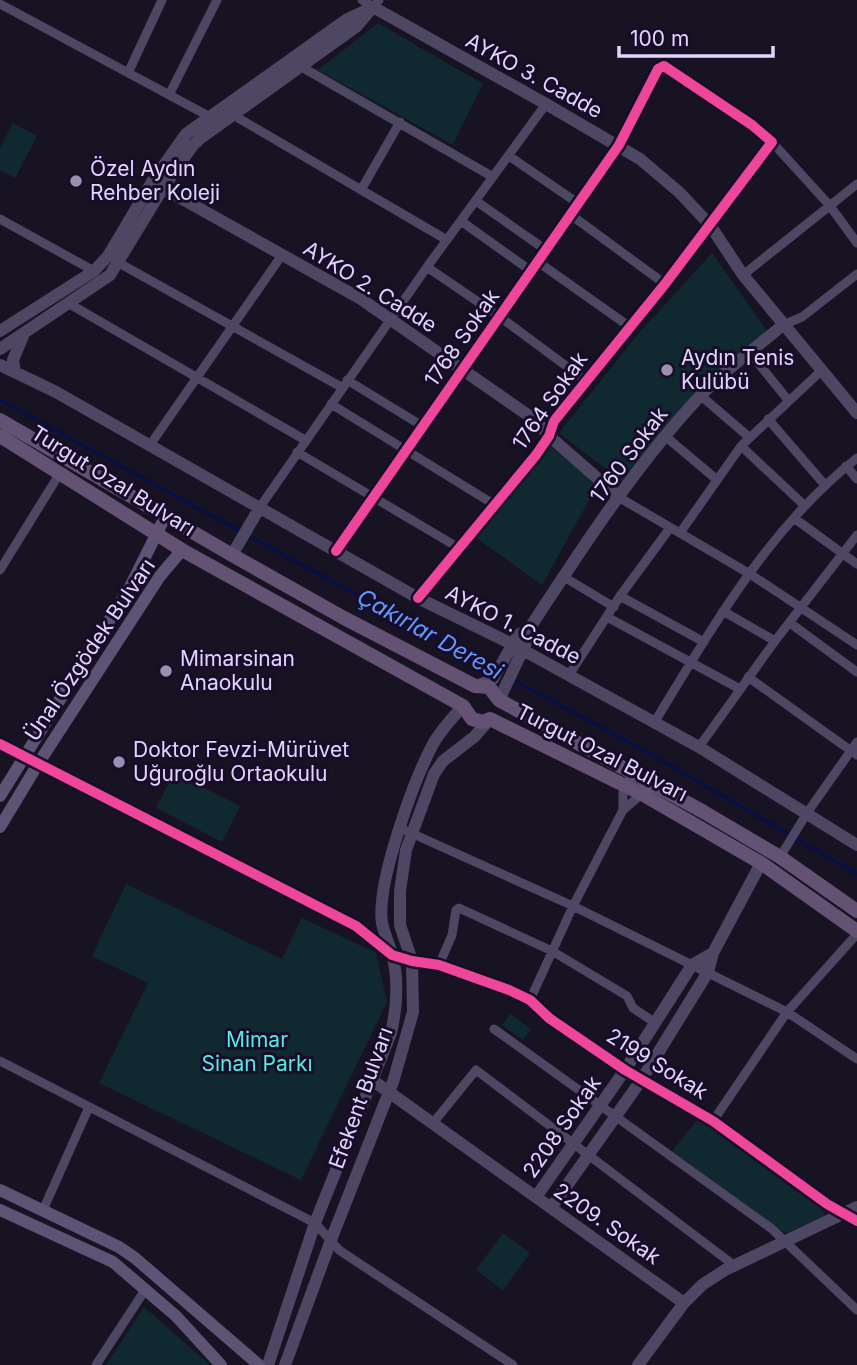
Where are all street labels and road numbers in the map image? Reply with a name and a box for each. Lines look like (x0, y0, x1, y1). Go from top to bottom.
street label: AYKO 3. Cadde (462, 28, 607, 123)
street label: AYKO 2. Cadde (299, 236, 442, 338)
street label: 1768 Sokak (419, 284, 504, 391)
street label: 1764 Sokak (507, 347, 593, 454)
street label: 1760 Sokak (585, 402, 673, 507)
street label: Turgut Ozal Bulvarı (27, 420, 200, 541)
street label: Ünal Özgödek Bulvarı (18, 553, 160, 746)
street label: AYKO 1. Cadde (442, 580, 585, 669)
street label: Turgut Ozal Bulvarı (513, 699, 692, 807)
street label: 2199 Sokak (602, 1023, 713, 1105)
street label: Efekent Bulvarı (323, 1024, 398, 1172)
street label: 2208 Sokak (517, 1071, 606, 1182)
street label: 2209. Sokak (549, 1178, 666, 1270)

